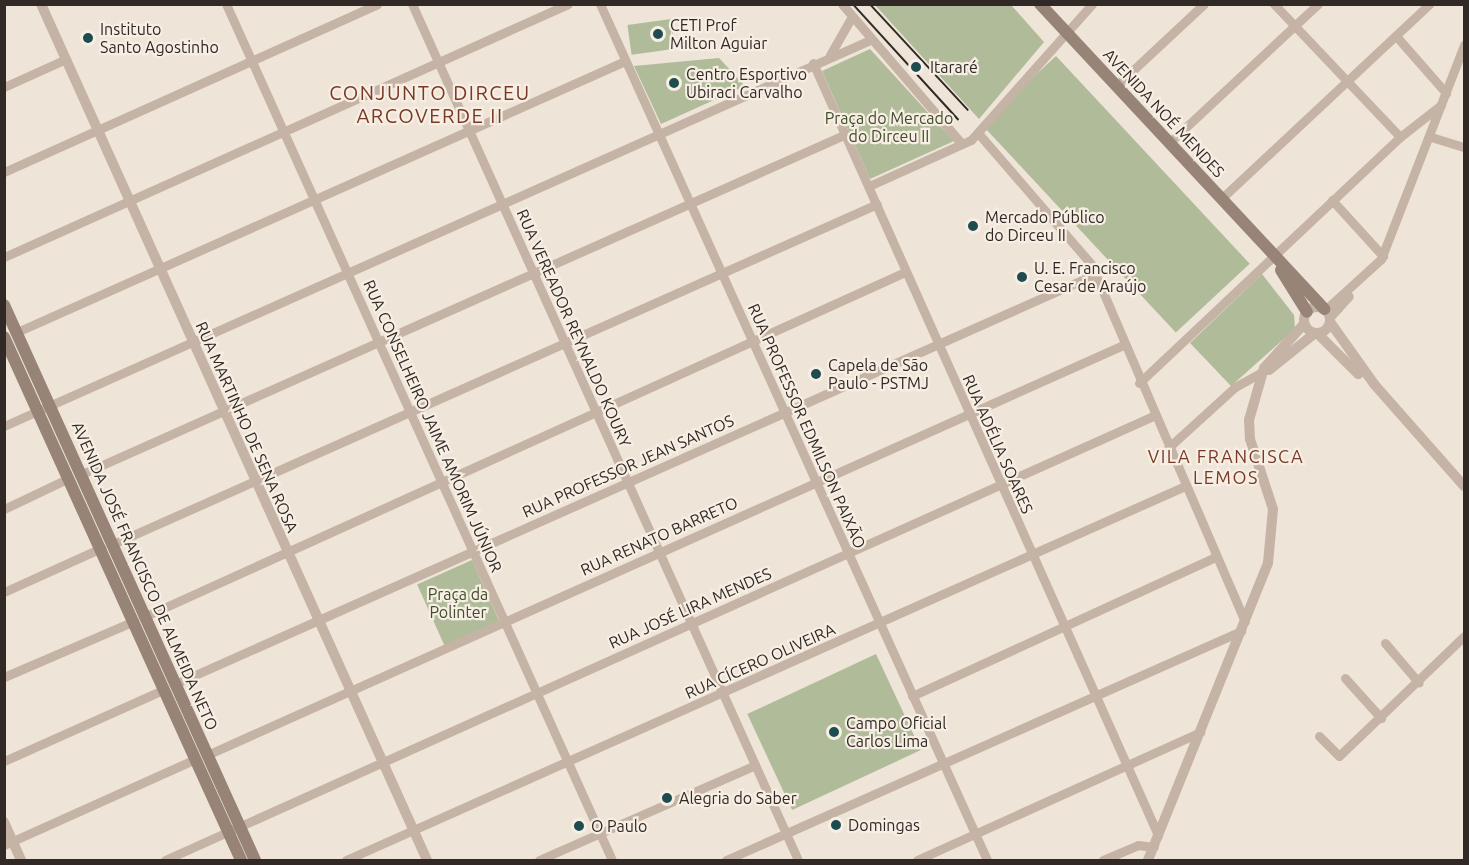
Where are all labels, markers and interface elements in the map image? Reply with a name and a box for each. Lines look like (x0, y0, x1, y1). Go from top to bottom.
place label: CETI Prof Milton Aguiar (670, 15, 767, 53)
place label: Instituto Santo Agostinho (100, 19, 219, 57)
marker: CETI Prof Milton Aguiar (651, 27, 665, 41)
marker: Instituto Santo Agostinho (81, 31, 95, 45)
street label: AVENIDA NOÉ MENDES (1099, 45, 1229, 181)
place label: Itararé (930, 57, 978, 77)
marker: Itararé (907, 58, 925, 76)
place label: Centro Esportivo Ubiraci Carvalho (686, 64, 807, 102)
marker: Centro Esportivo Ubiraci Carvalho (667, 76, 681, 90)
district label: CONJUNTO DIRCEU ARCOVERDE II (329, 80, 531, 127)
park label: Praça do Mercado do Dirceu II (825, 108, 953, 146)
street label: RUA VEREADOR REYNALDO KOURY (513, 206, 635, 450)
place label: Mercado Público do Dirceu II (985, 207, 1105, 245)
marker: Mercado Público do Dirceu II (966, 219, 980, 233)
place label: U. E. Francisco Cesar de Araújo (1034, 258, 1146, 296)
marker: U. E. Francisco Cesar de Araújo (1015, 270, 1029, 284)
street label: RUA CONSELHEIRO JAIME AMORIM JÚNIOR (360, 277, 506, 575)
street label: RUA PROFESSOR EDMILSON PAIXÃO (744, 301, 870, 551)
street label: RUA MARTINHO DE SENA ROSA (192, 319, 302, 535)
place label: Capela de São Paulo - PSTMJ (828, 355, 929, 393)
marker: Capela de São Paulo - PSTMJ (809, 367, 823, 381)
street label: RUA ADÉLIA SOARES (959, 371, 1037, 517)
street label: RUA PROFESSOR JEAN SANTOS (519, 411, 737, 521)
street label: AVENIDA JOSÉ FRANCISCO DE ALMEIDA NETO (68, 419, 222, 733)
district label: VILA FRANCISCA LEMOS (1148, 446, 1304, 488)
street label: RUA RENATO BARRETO (577, 493, 741, 579)
street label: RUA JOSÉ LIRA MENDES (606, 563, 774, 653)
park label: Praça da Polinter (428, 584, 488, 622)
street label: RUA CÍCERO OLIVEIRA (682, 619, 838, 703)
place label: Campo Oficial Carlos Lima (846, 713, 946, 751)
marker: Campo Oficial Carlos Lima (827, 725, 841, 739)
place label: Alegria do Saber (679, 788, 797, 808)
marker: Alegria do Saber (660, 791, 674, 805)
place label: Domingas (848, 815, 920, 835)
place label: O Paulo (591, 816, 647, 836)
marker: Domingas (829, 818, 843, 832)
marker: O Paulo (572, 819, 586, 833)

